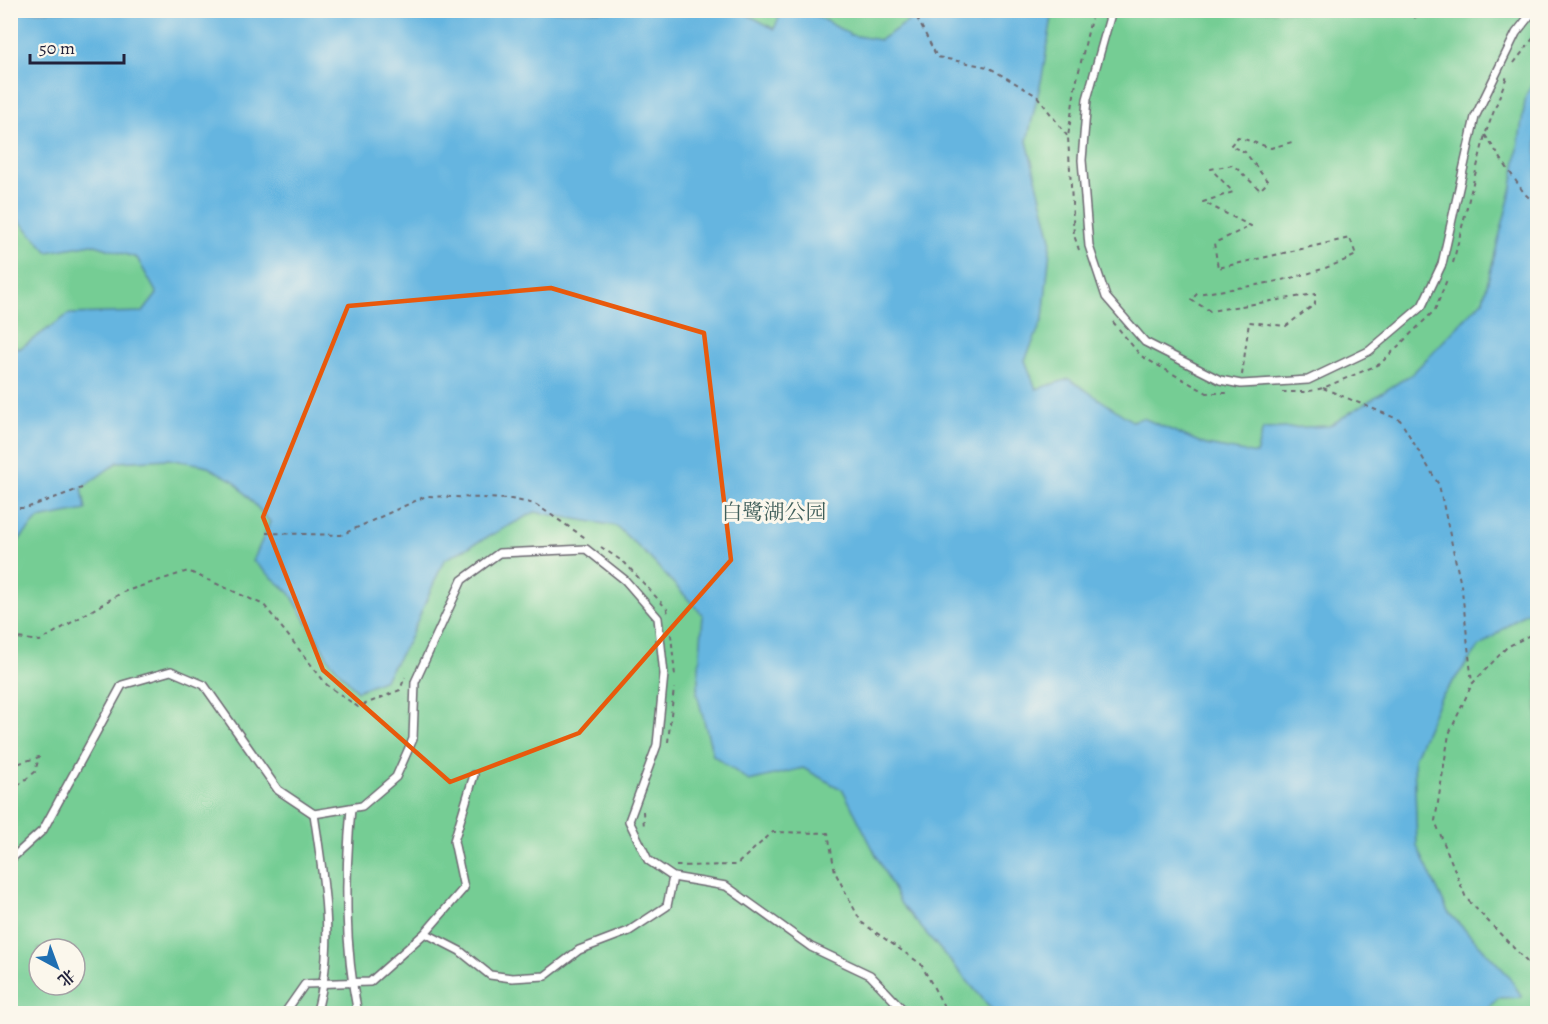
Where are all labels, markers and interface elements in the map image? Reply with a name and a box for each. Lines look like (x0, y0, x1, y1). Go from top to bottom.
scale bar (30, 27, 124, 65)
text: 50 m (39, 36, 75, 60)
park label: 白鹭湖公园 (722, 498, 827, 526)
north arrow (27, 937, 87, 997)
text: 北 (53, 964, 79, 991)

